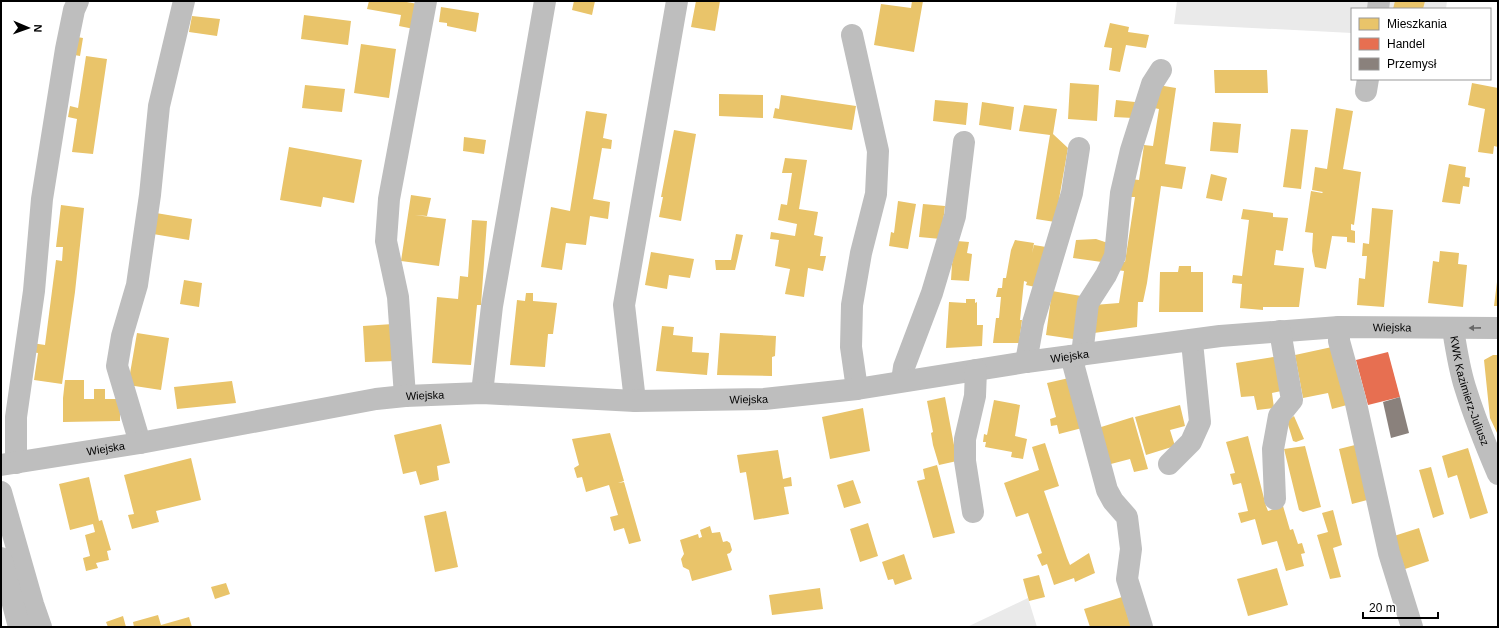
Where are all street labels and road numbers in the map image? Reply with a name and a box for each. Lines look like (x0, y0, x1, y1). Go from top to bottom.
street label: Wiejska (1373, 321, 1412, 333)
street label: KWK Kazimierz-Juliusz (1448, 335, 1492, 447)
street label: Wiejska (1050, 348, 1090, 365)
street label: Wiejska (406, 388, 445, 402)
street label: Wiejska (729, 393, 770, 406)
street label: Wiejska (86, 439, 127, 457)

